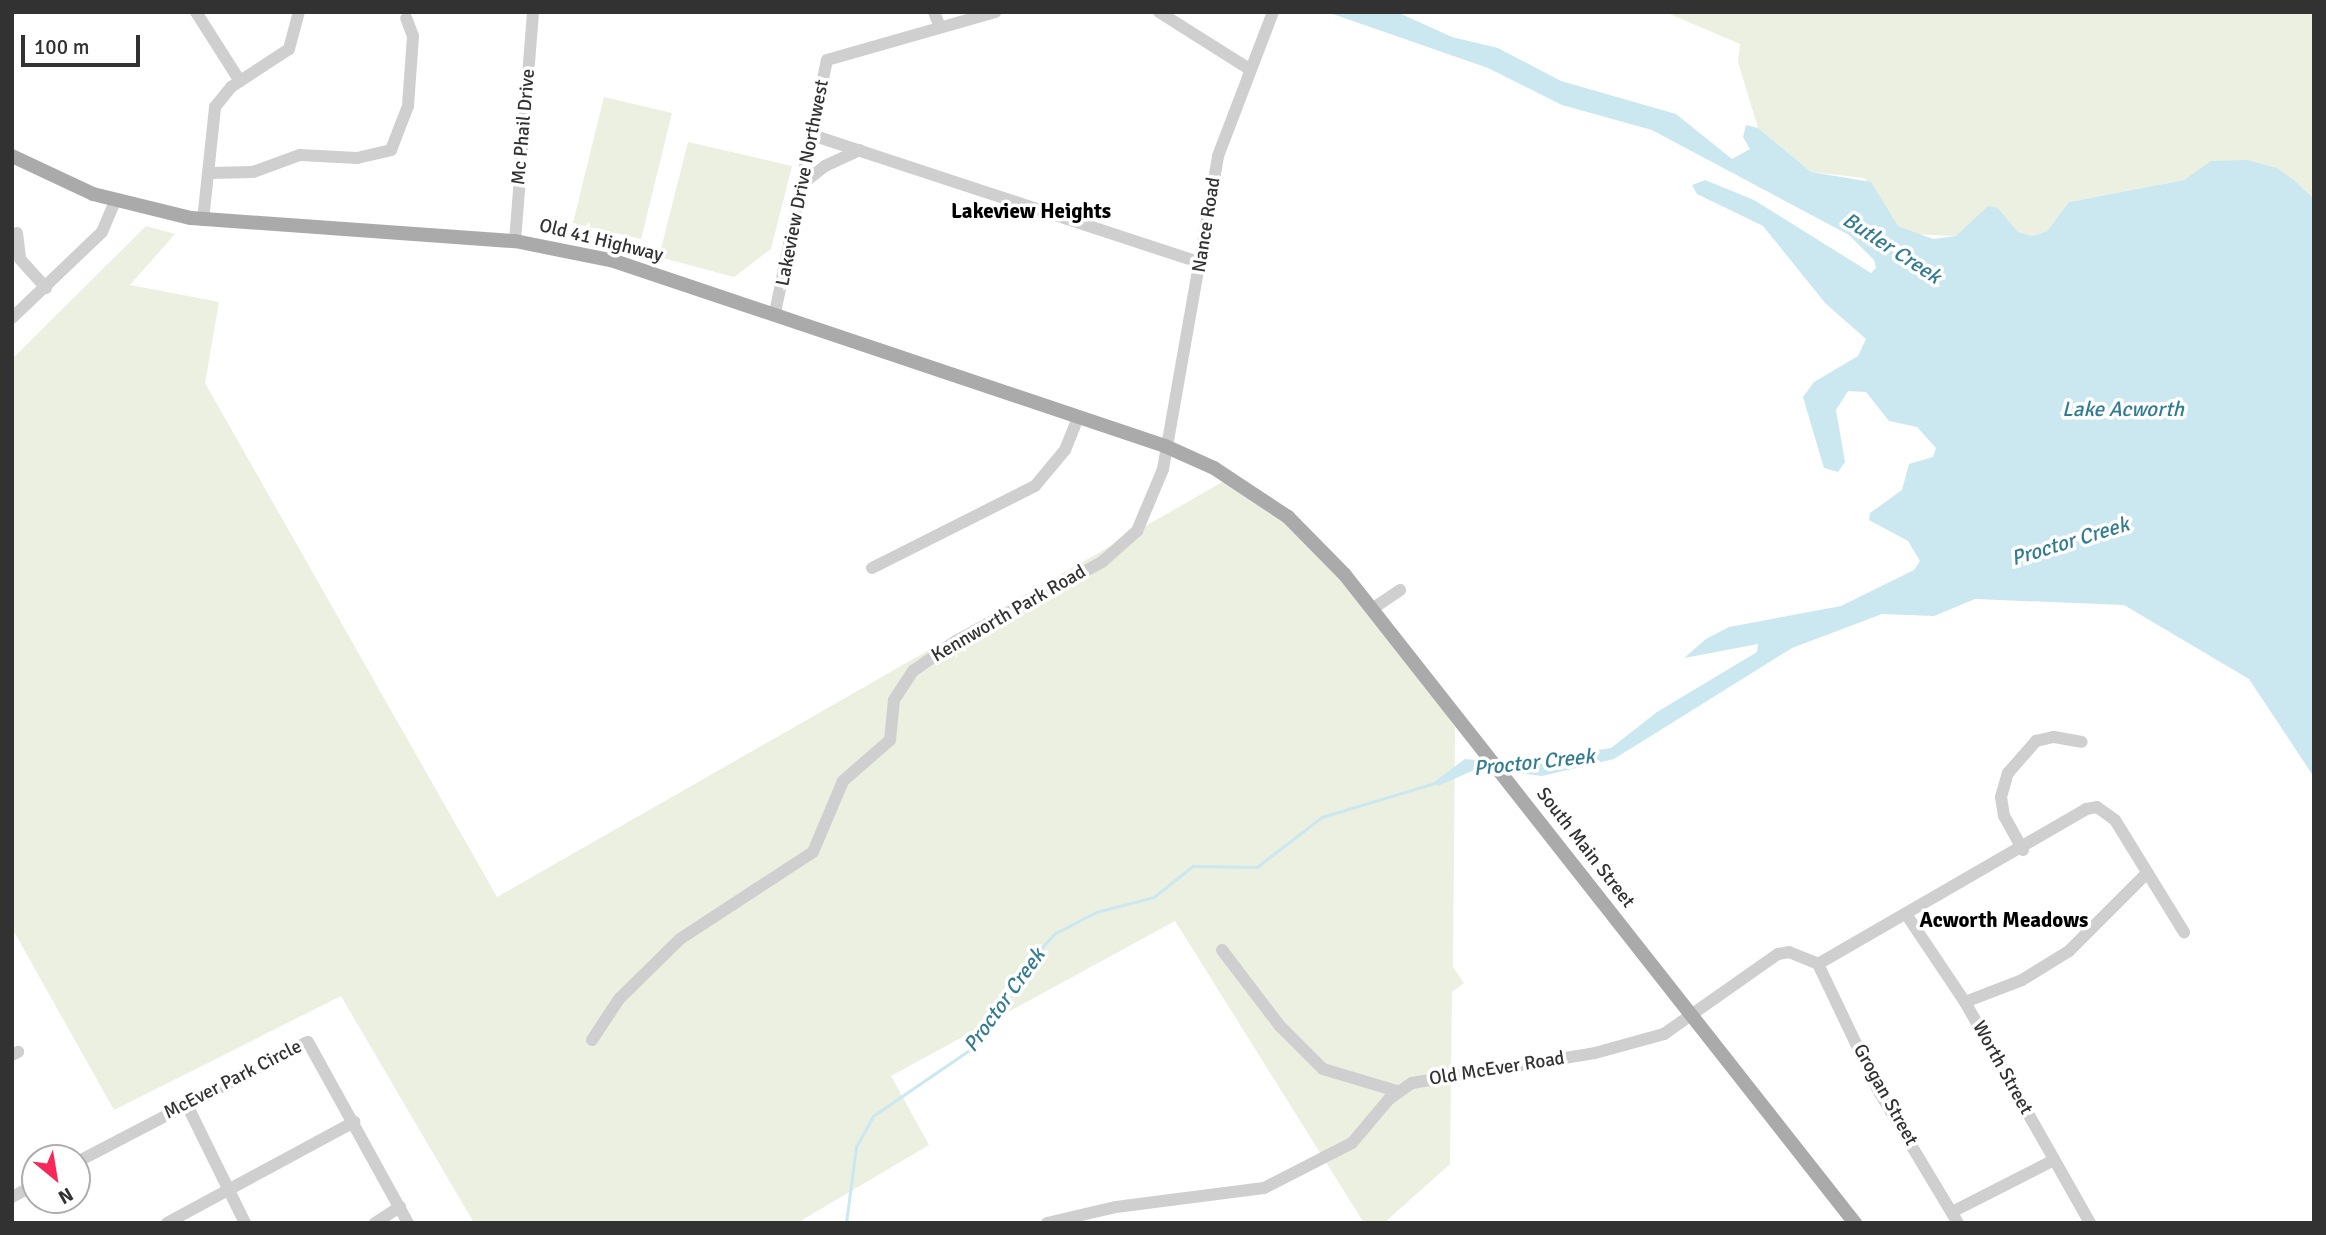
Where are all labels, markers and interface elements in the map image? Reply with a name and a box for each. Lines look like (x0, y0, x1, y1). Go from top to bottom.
scale bar (24, 21, 144, 65)
text: 100 m (34, 34, 89, 60)
street label: Mc Phail Drive (508, 68, 540, 186)
street label: Lakeview Drive Northwest (772, 78, 834, 288)
street label: Nance Road (1188, 176, 1226, 274)
district label: Lakeview Heights (951, 198, 1111, 224)
water label: Butler Creek (1838, 207, 1946, 289)
street label: Old 41 Highway (537, 215, 665, 267)
water label: Lake Acworth (2062, 396, 2184, 422)
water label: Proctor Creek (2008, 511, 2132, 571)
street label: Kennworth Park Road (928, 561, 1090, 667)
water label: Proctor Creek (1472, 743, 1596, 781)
street label: South Main Street (1531, 783, 1639, 913)
district label: Acworth Meadows (1920, 907, 2088, 933)
water label: Proctor Creek (958, 943, 1050, 1057)
street label: Worth Street (1967, 1017, 2037, 1119)
street label: McEver Park Circle (160, 1035, 306, 1125)
street label: Grogan Street (1848, 1040, 1922, 1150)
street label: Old McEver Road (1428, 1047, 1566, 1091)
north arrow (21, 1144, 91, 1214)
text: N (54, 1182, 77, 1209)

